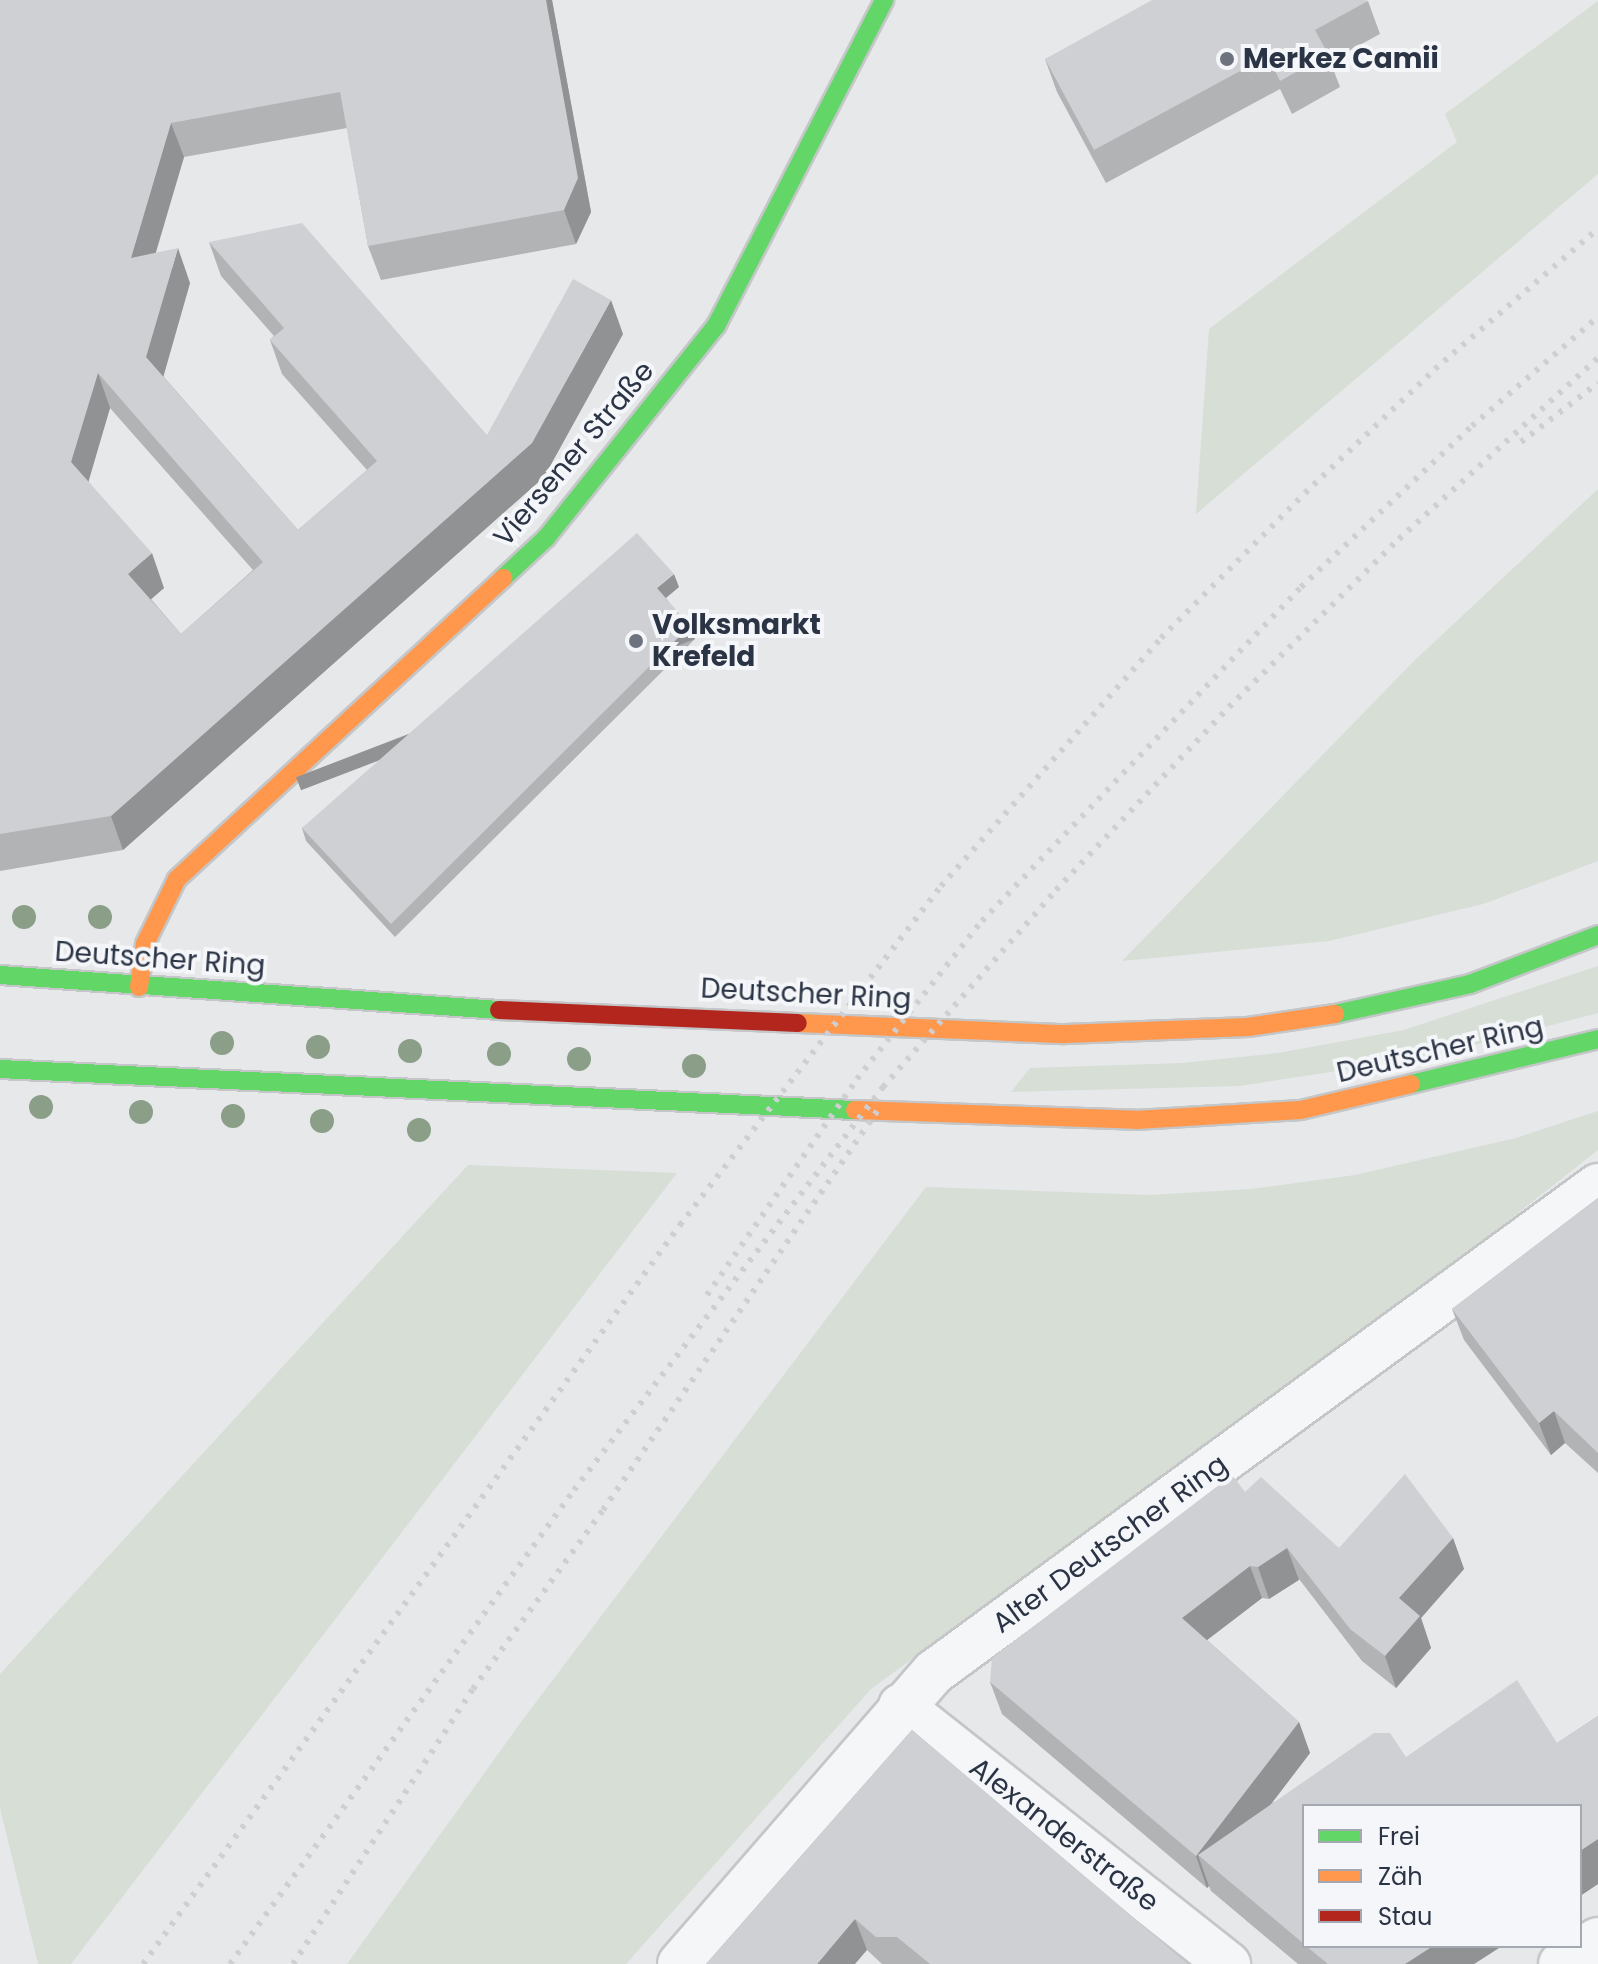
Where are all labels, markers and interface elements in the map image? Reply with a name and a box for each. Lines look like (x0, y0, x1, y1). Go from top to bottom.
place label: Merkez Camii (1243, 42, 1439, 76)
marker: Merkez Camii (1218, 50, 1236, 68)
street label: Viersener Straße (487, 355, 661, 553)
place label: Volksmarkt Krefeld (652, 608, 821, 674)
marker: Volksmarkt Krefeld (627, 632, 645, 650)
street label: Deutscher Ring (54, 935, 266, 983)
street label: Deutscher Ring (700, 972, 912, 1016)
street label: Deutscher Ring (1334, 1010, 1546, 1090)
street label: Alter Deutscher Ring (986, 1448, 1234, 1640)
street label: Alexanderstraße (963, 1751, 1165, 1919)
legend (1302, 1804, 1582, 1948)
text: Frei (1378, 1820, 1420, 1853)
text: Zäh (1378, 1860, 1423, 1893)
text: Stau (1378, 1900, 1432, 1933)

